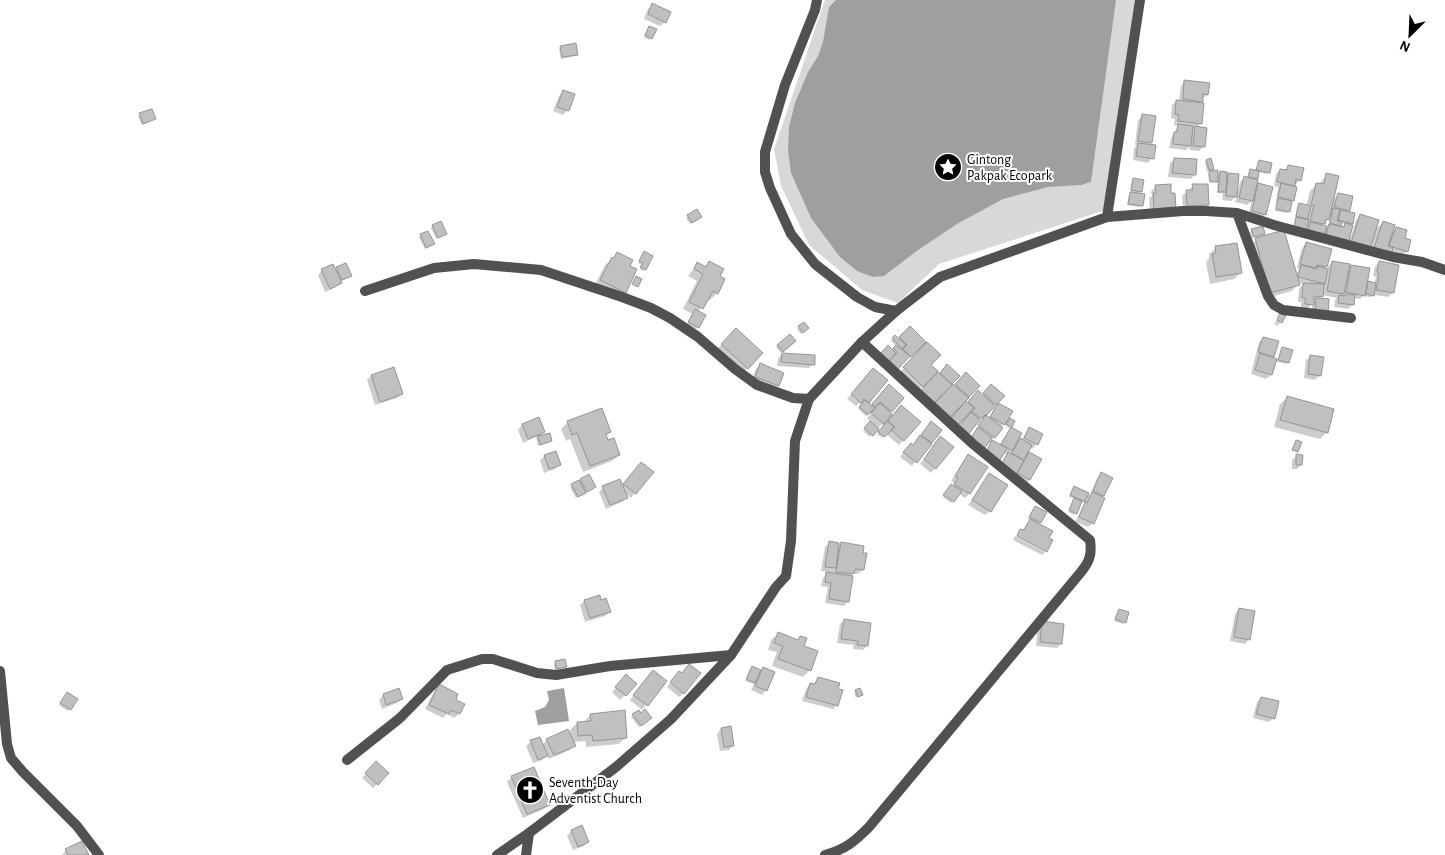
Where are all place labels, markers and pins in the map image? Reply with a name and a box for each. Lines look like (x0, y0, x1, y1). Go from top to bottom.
place icon: Gintong Pakpak Ecopark (933, 152, 963, 182)
place label: Gintong Pakpak Ecopark (967, 153, 1053, 183)
church icon: Seventh-Day Adventist Church (515, 775, 545, 805)
place label: Seventh-Day Adventist Church (549, 776, 642, 806)

